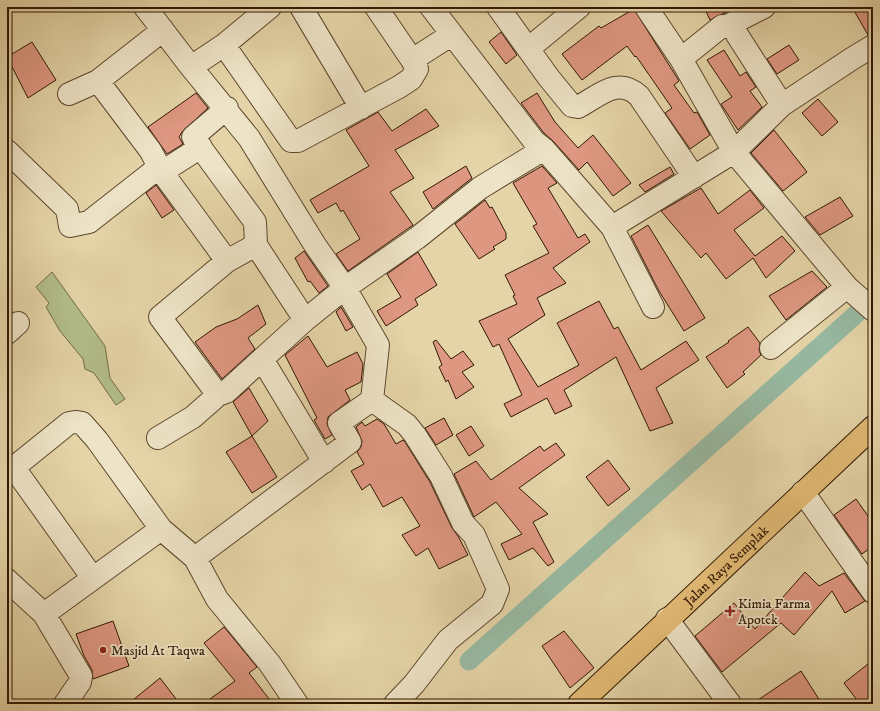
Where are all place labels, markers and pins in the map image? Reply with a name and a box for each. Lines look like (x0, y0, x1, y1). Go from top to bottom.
place label: Kimia Farma Apotek (738, 595, 810, 629)
marker: Kimia Farma Apotek (725, 606, 735, 616)
place label: Masjid At Taqwa (111, 642, 205, 660)
marker: Masjid At Taqwa (98, 645, 108, 655)

